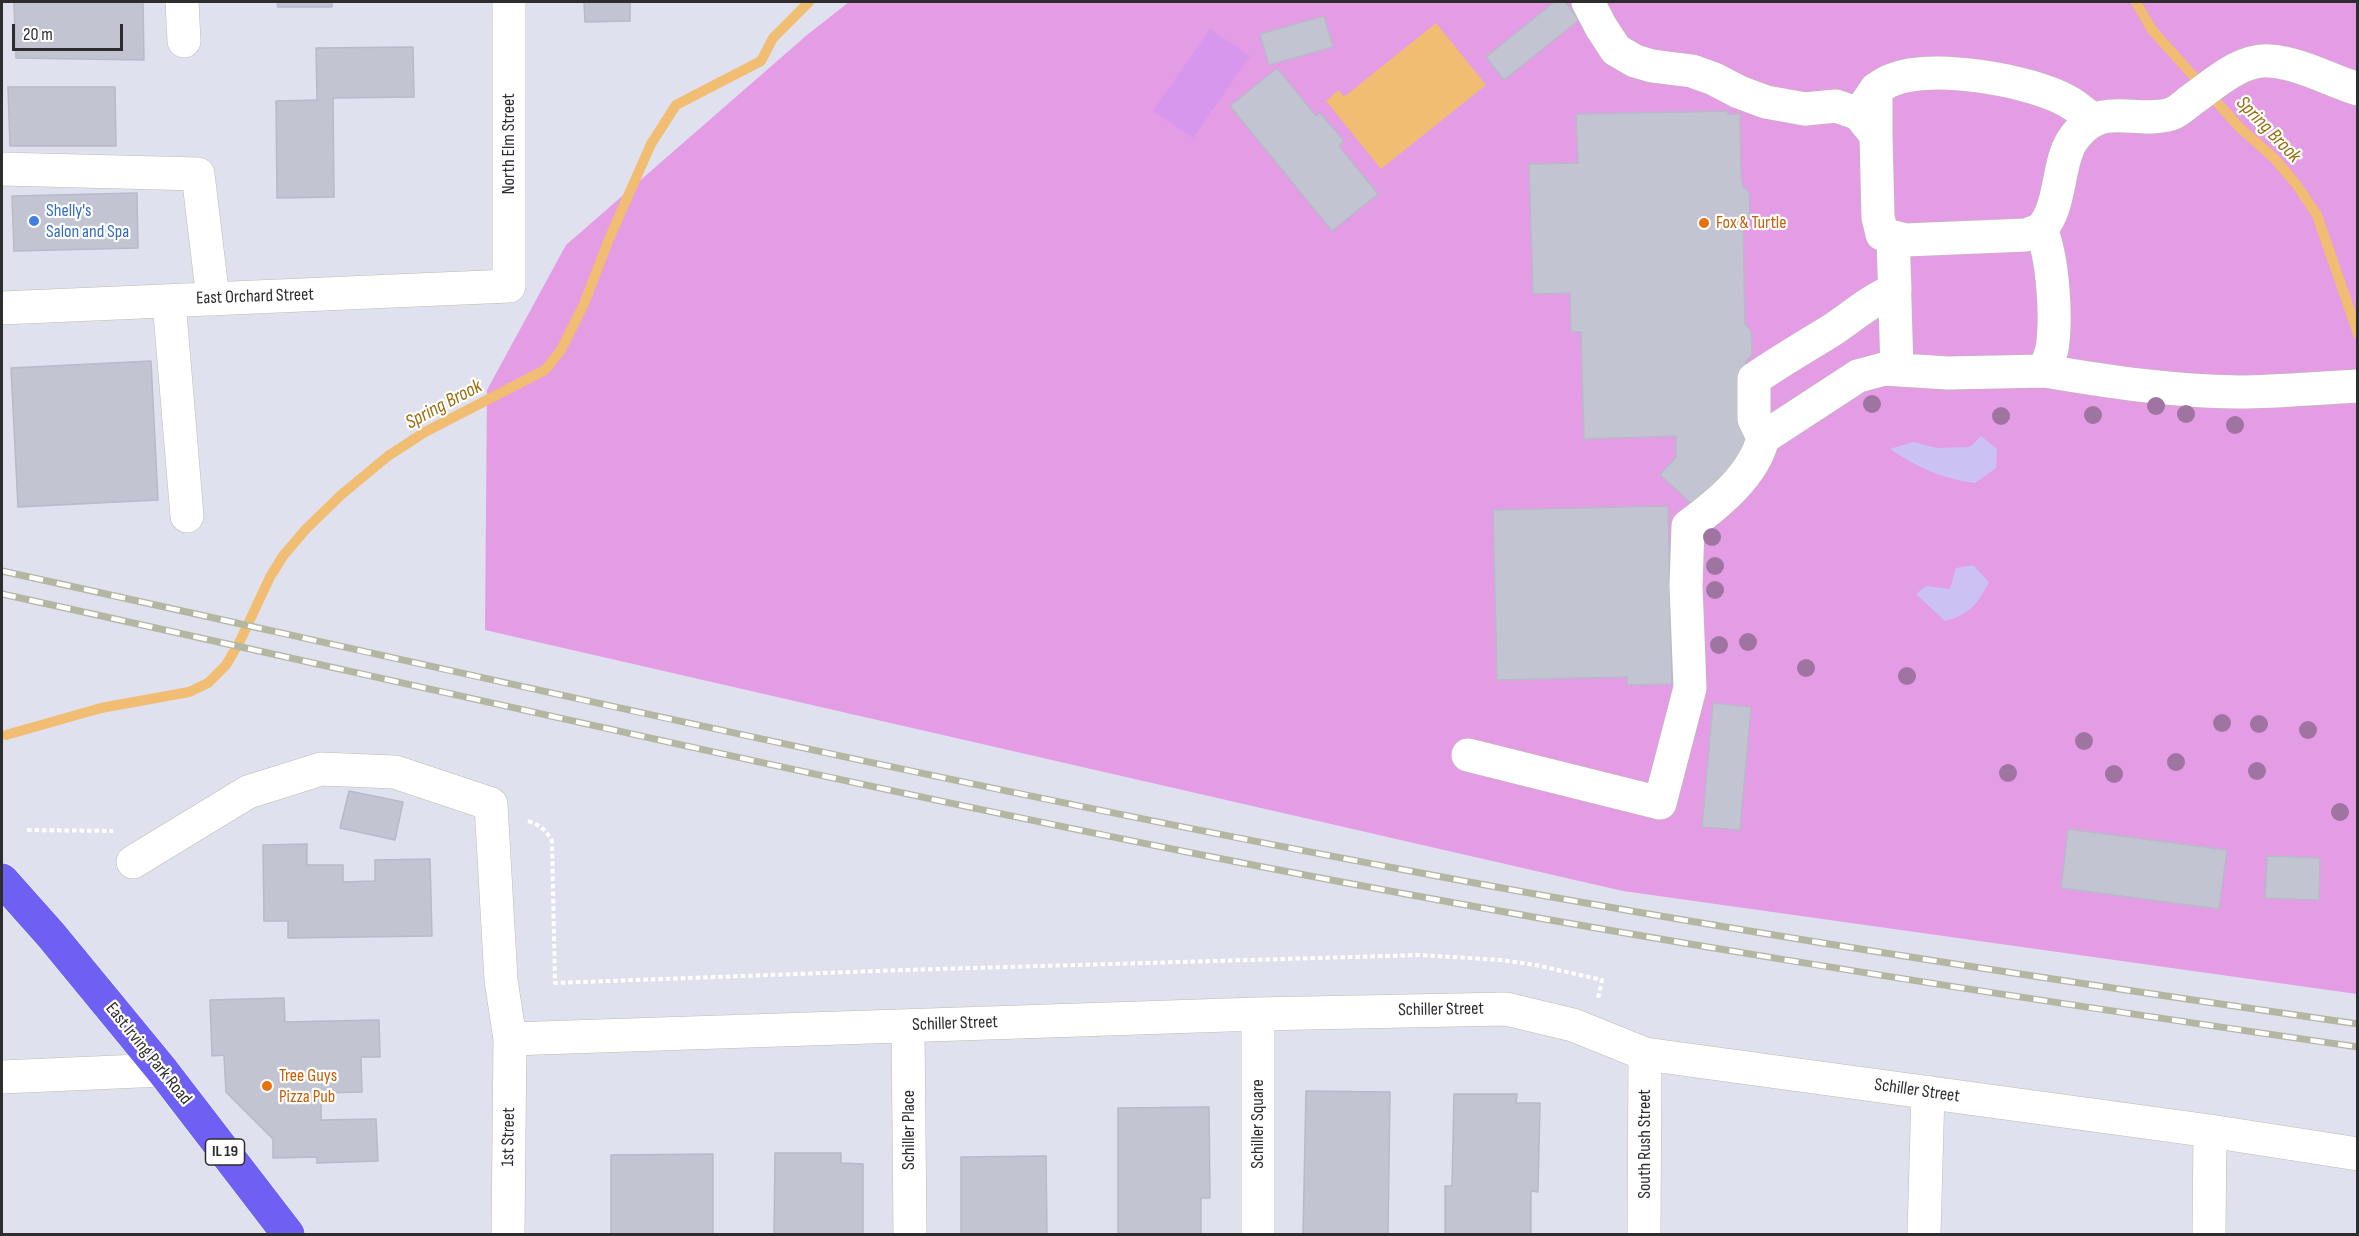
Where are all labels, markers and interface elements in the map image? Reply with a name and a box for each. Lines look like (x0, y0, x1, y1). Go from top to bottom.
scale bar (15, 12, 126, 50)
text: 20 m (23, 24, 53, 45)
water label: Spring Brook (2230, 92, 2306, 168)
street label: North Elm Street (498, 93, 520, 195)
place label: Shelly's Salon and Spa (46, 200, 129, 242)
place label: Fox & Turtle (1716, 212, 1786, 234)
marker: Shelly's Salon and Spa (27, 214, 41, 228)
marker: Fox & Turtle (1697, 216, 1711, 230)
street label: East Orchard Street (196, 284, 314, 310)
water label: Spring Brook (402, 375, 486, 435)
street label: Schiller Street (1398, 998, 1484, 1022)
street label: East Irving Park Road (100, 999, 196, 1109)
street label: Schiller Street (912, 1012, 998, 1036)
place label: Tree Guys Pizza Pub (279, 1065, 337, 1108)
street label: Schiller Street (1873, 1074, 1961, 1108)
marker: Tree Guys Pizza Pub (260, 1079, 274, 1093)
street label: Schiller Square (1247, 1079, 1269, 1169)
street label: South Rush Street (1634, 1089, 1656, 1199)
street label: Schiller Place (898, 1090, 920, 1170)
street label: 1st Street (498, 1107, 520, 1167)
road number: IL 19 (206, 1139, 244, 1165)

